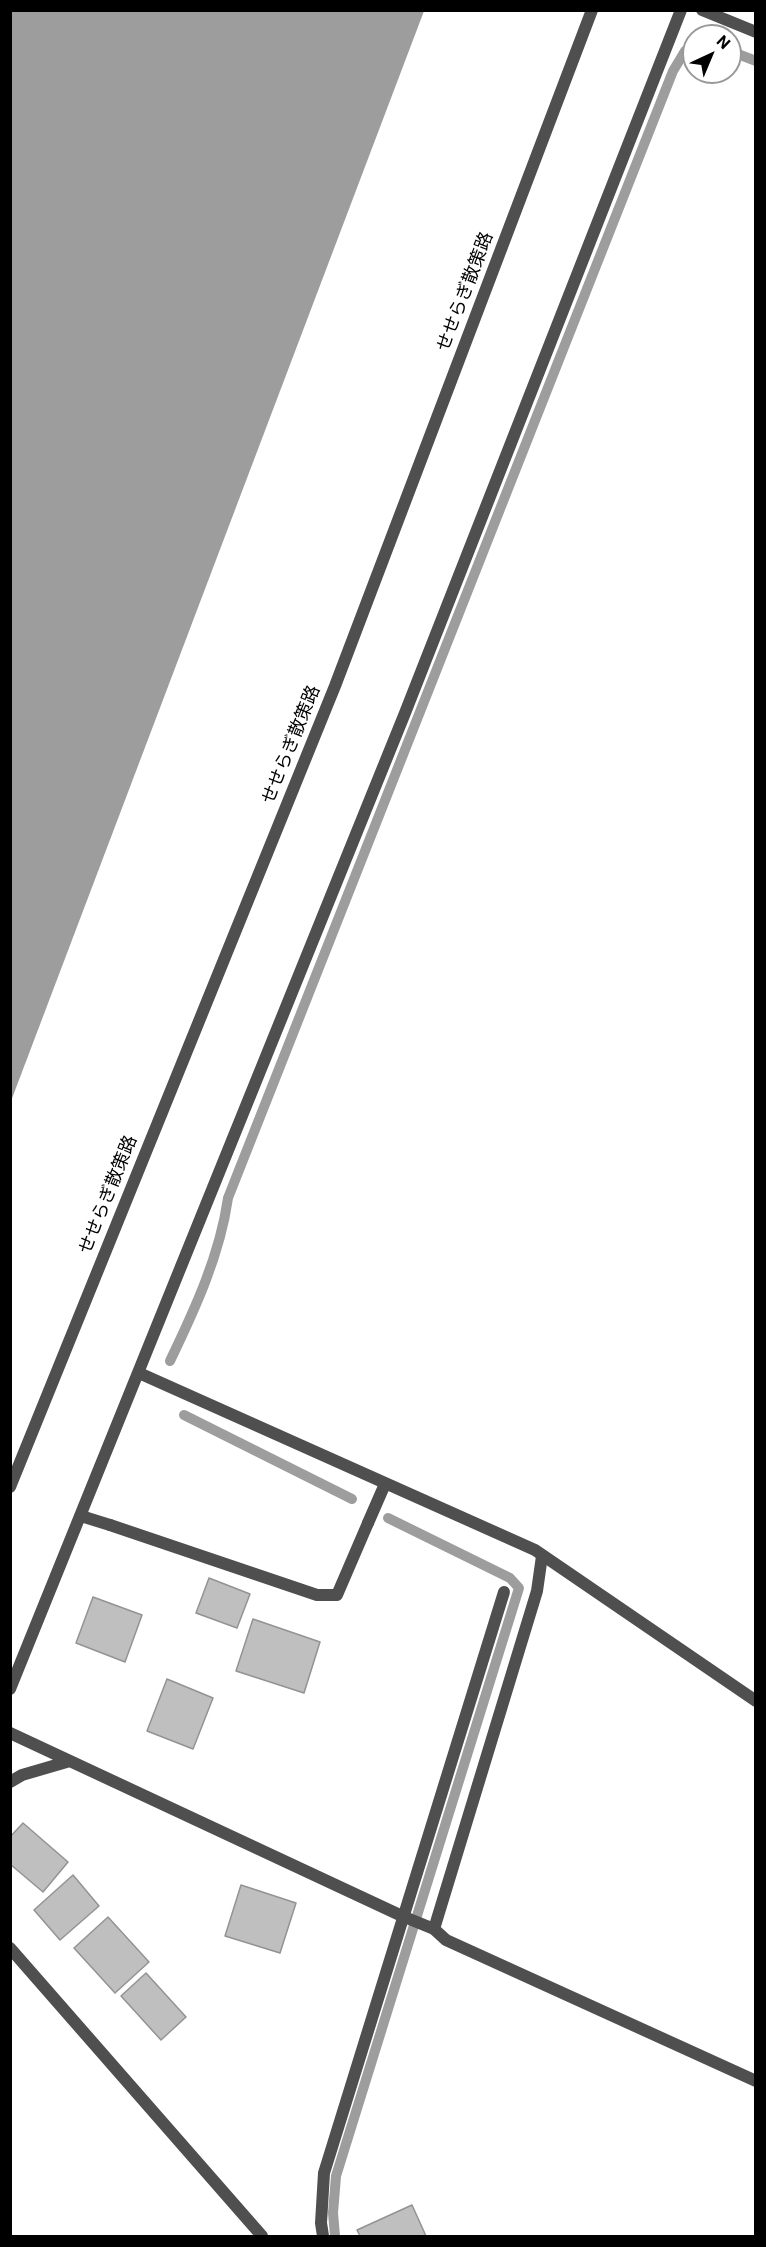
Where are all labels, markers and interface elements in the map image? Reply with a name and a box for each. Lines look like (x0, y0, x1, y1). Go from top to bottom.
north arrow (682, 24, 742, 84)
text: N (713, 31, 734, 53)
street label: せせらぎ散策路 (433, 229, 499, 355)
street label: せせらぎ散策路 (258, 683, 326, 807)
street label: せせらぎ散策路 (75, 1133, 143, 1257)

